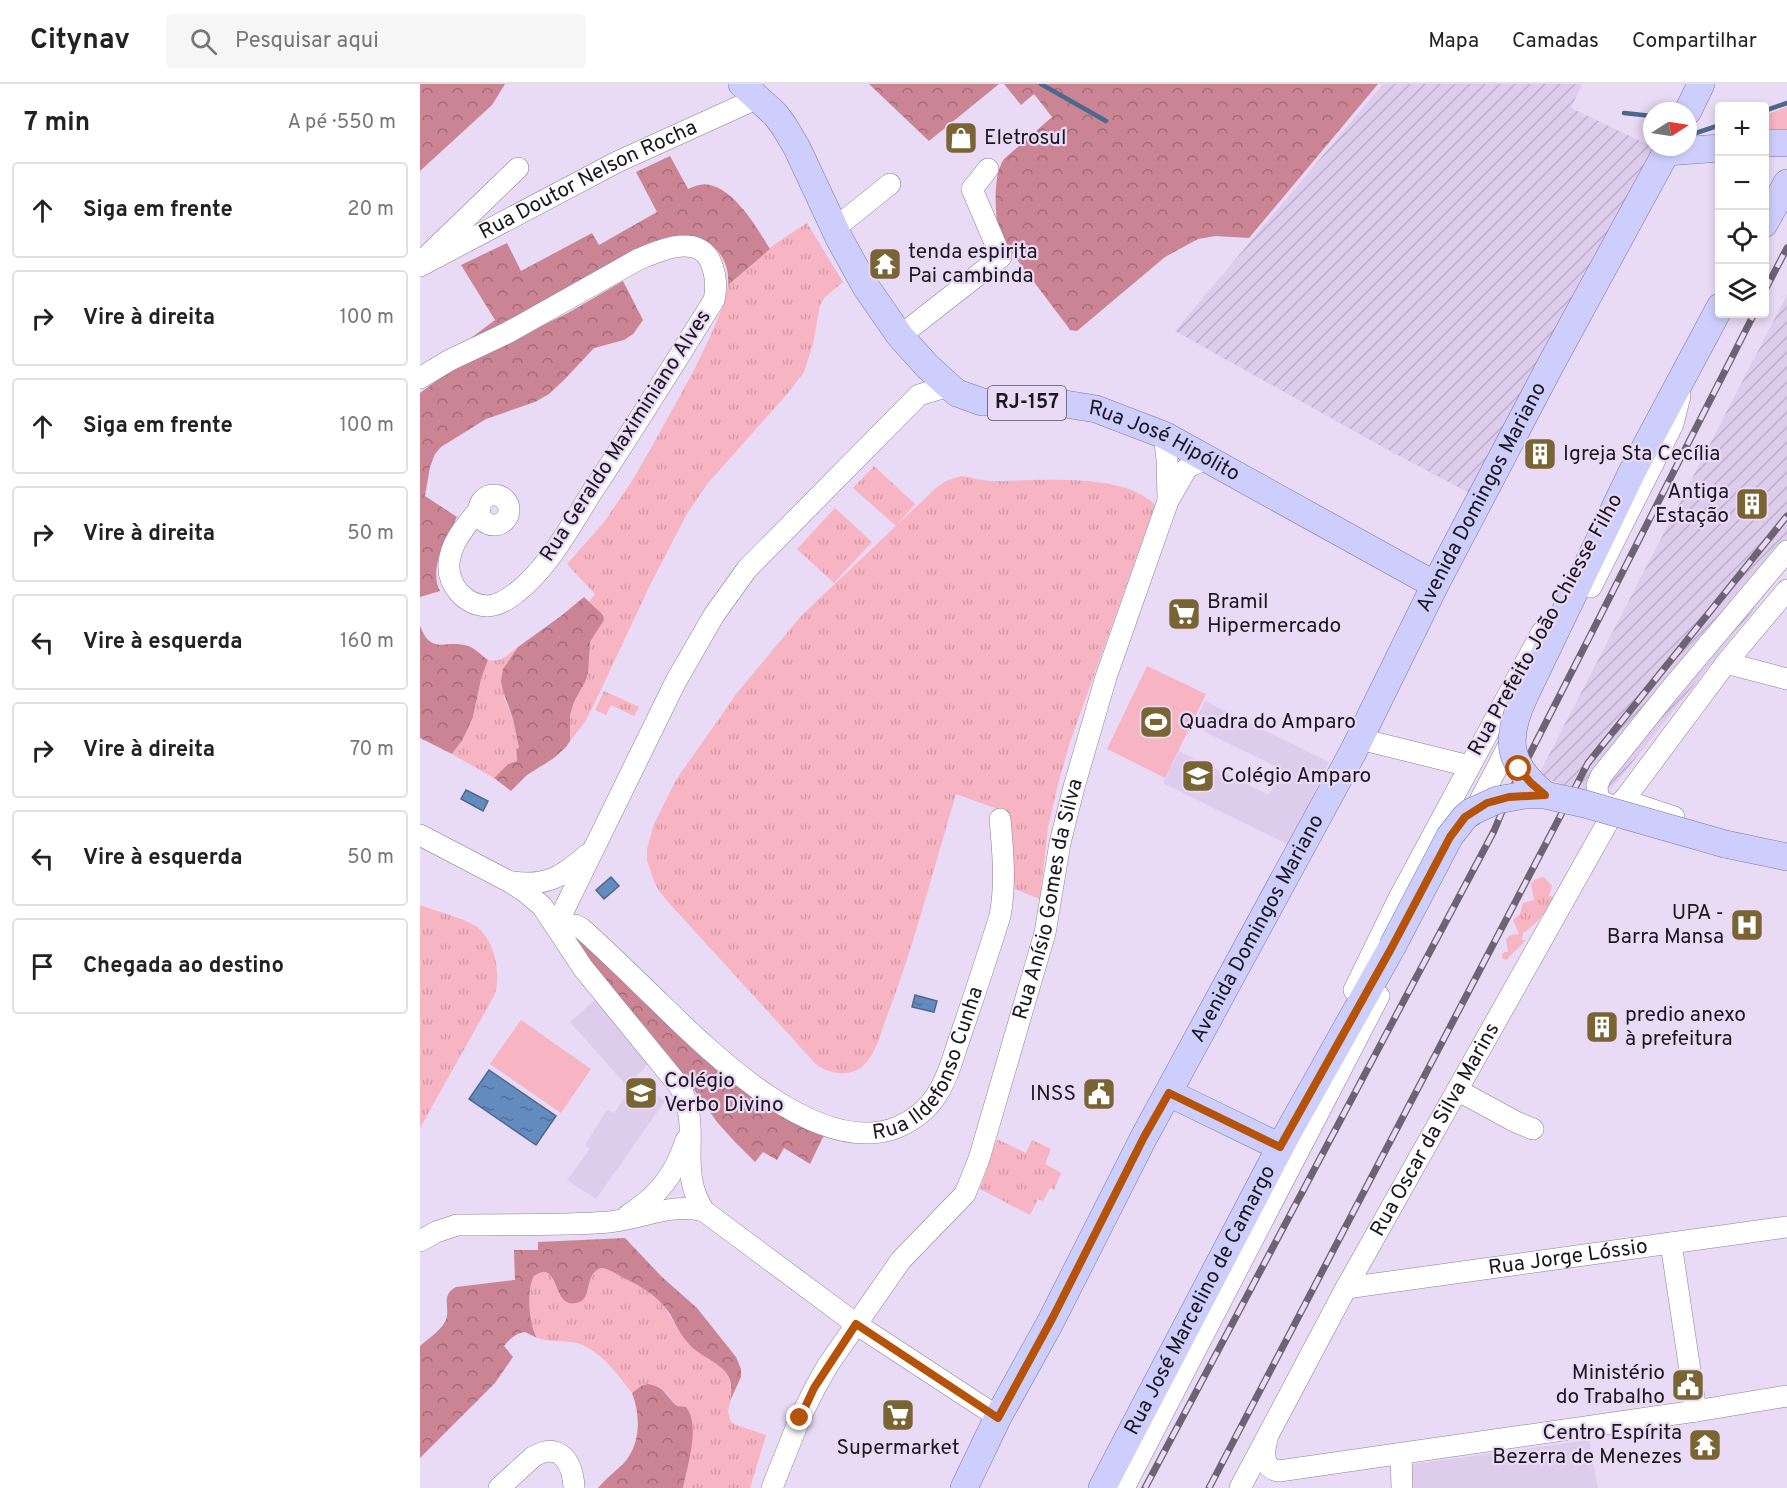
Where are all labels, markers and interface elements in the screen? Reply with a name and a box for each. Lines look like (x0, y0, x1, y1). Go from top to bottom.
search box (166, 14, 586, 68)
text: Citynav (30, 23, 130, 59)
icon: search (187, 25, 220, 58)
text: Pesquisar aqui (235, 28, 379, 55)
text: Mapa (1428, 28, 1479, 55)
text: Camadas (1512, 28, 1599, 55)
text: Compartilhar (1632, 28, 1757, 55)
north arrow (1643, 102, 1697, 156)
map controls (1715, 102, 1769, 318)
button: + (1715, 102, 1769, 156)
text: 7 min (24, 107, 90, 140)
text: A pé · 550 m (287, 110, 396, 136)
street label: Rua Doutor Nelson Rocha (474, 114, 701, 246)
shop icon: Eletrosul (943, 120, 979, 156)
place label: Eletrosul (984, 125, 1066, 152)
button: − (1715, 156, 1769, 210)
icon: ahead (26, 194, 59, 227)
text: Siga em frente (83, 197, 233, 224)
text: 20 m (347, 197, 394, 223)
button: locate (1715, 210, 1769, 264)
place label: tenda espirita Pai cambinda (908, 239, 1037, 290)
temple icon: tenda espirita Pai cambinda (867, 246, 903, 282)
button: layers (1715, 264, 1769, 318)
icon: right (26, 302, 59, 335)
text: Vire à direita (83, 305, 215, 332)
text: 100 m (339, 305, 394, 331)
street label: Rua Geraldo Maximiniano Alves (534, 305, 718, 567)
street label: Avenida Domingos Mariano (1410, 378, 1553, 617)
road number: RJ-157 (988, 386, 1066, 420)
street label: Rua José Hipólito (1087, 395, 1245, 488)
icon: ahead (26, 410, 59, 443)
text: Siga em frente (83, 413, 233, 440)
text: 100 m (339, 413, 394, 439)
building icon: Igreja Sta Cecília (1522, 436, 1558, 472)
place label: Igreja Sta Cecília (1563, 441, 1720, 468)
place label: Antiga Estação (1655, 479, 1729, 530)
building icon: Antiga Estação (1734, 486, 1770, 522)
street label: Rua Prefeito João Chiesse Filho (1462, 489, 1630, 761)
icon: right (26, 518, 59, 551)
text: Vire à direita (83, 521, 215, 548)
text: 50 m (347, 521, 394, 547)
place label: Bramil Hipermercado (1207, 589, 1341, 640)
supermarket icon: Bramil Hipermercado (1166, 596, 1202, 632)
icon: left (26, 626, 59, 659)
text: Vire à esquerda (83, 629, 242, 656)
text: 160 m (340, 629, 394, 655)
sports icon: Quadra do Amparo (1138, 704, 1174, 740)
place label: Quadra do Amparo (1179, 709, 1356, 736)
icon: right (26, 734, 59, 767)
text: Vire à direita (83, 737, 215, 764)
text: 70 m (350, 737, 394, 763)
route start (1505, 755, 1531, 781)
school or university icon: Colégio Amparo (1180, 758, 1216, 794)
place label: Colégio Amparo (1221, 763, 1371, 790)
street label: Rua Anísio Gomes da Silva (1007, 775, 1089, 1023)
street label: Avenida Domingos Mariano (1184, 810, 1330, 1047)
icon: left (26, 842, 59, 875)
text: Vire à esquerda (83, 845, 242, 872)
text: 50 m (347, 845, 394, 871)
place label: UPA - Barra Mansa (1607, 900, 1724, 951)
hospital icon: UPA - Barra Mansa (1729, 907, 1765, 943)
icon: arrive (26, 950, 59, 983)
text: Chegada ao destino (83, 953, 284, 980)
street label: Rua Ildefonso Cunha (870, 983, 990, 1147)
place label: predio anexo à prefeitura (1625, 1002, 1746, 1053)
building icon: predio anexo à prefeitura (1584, 1009, 1620, 1045)
street label: Rua Oscar da Silva Marins (1364, 1018, 1506, 1241)
place label: Colégio Verbo Divino (664, 1068, 784, 1119)
school or university icon: Colégio Verbo Divino (623, 1075, 659, 1111)
public building icon: INSS (1081, 1076, 1117, 1112)
place label: INSS (1030, 1081, 1076, 1108)
street label: Rua José Marcelino de Camargo (1119, 1161, 1282, 1440)
street label: Rua Jorge Lóssio (1486, 1233, 1649, 1282)
place label: Ministério do Trabalho (1556, 1360, 1665, 1411)
public building icon: Ministério do Trabalho (1670, 1367, 1706, 1403)
supermarket icon: Supermarket (880, 1397, 916, 1433)
route end (786, 1404, 812, 1430)
place label: Centro Espírita Bezerra de Menezes (1492, 1420, 1682, 1471)
temple icon: Centro Espírita Bezerra de Menezes (1687, 1427, 1723, 1463)
place label: Supermarket (836, 1435, 960, 1462)

